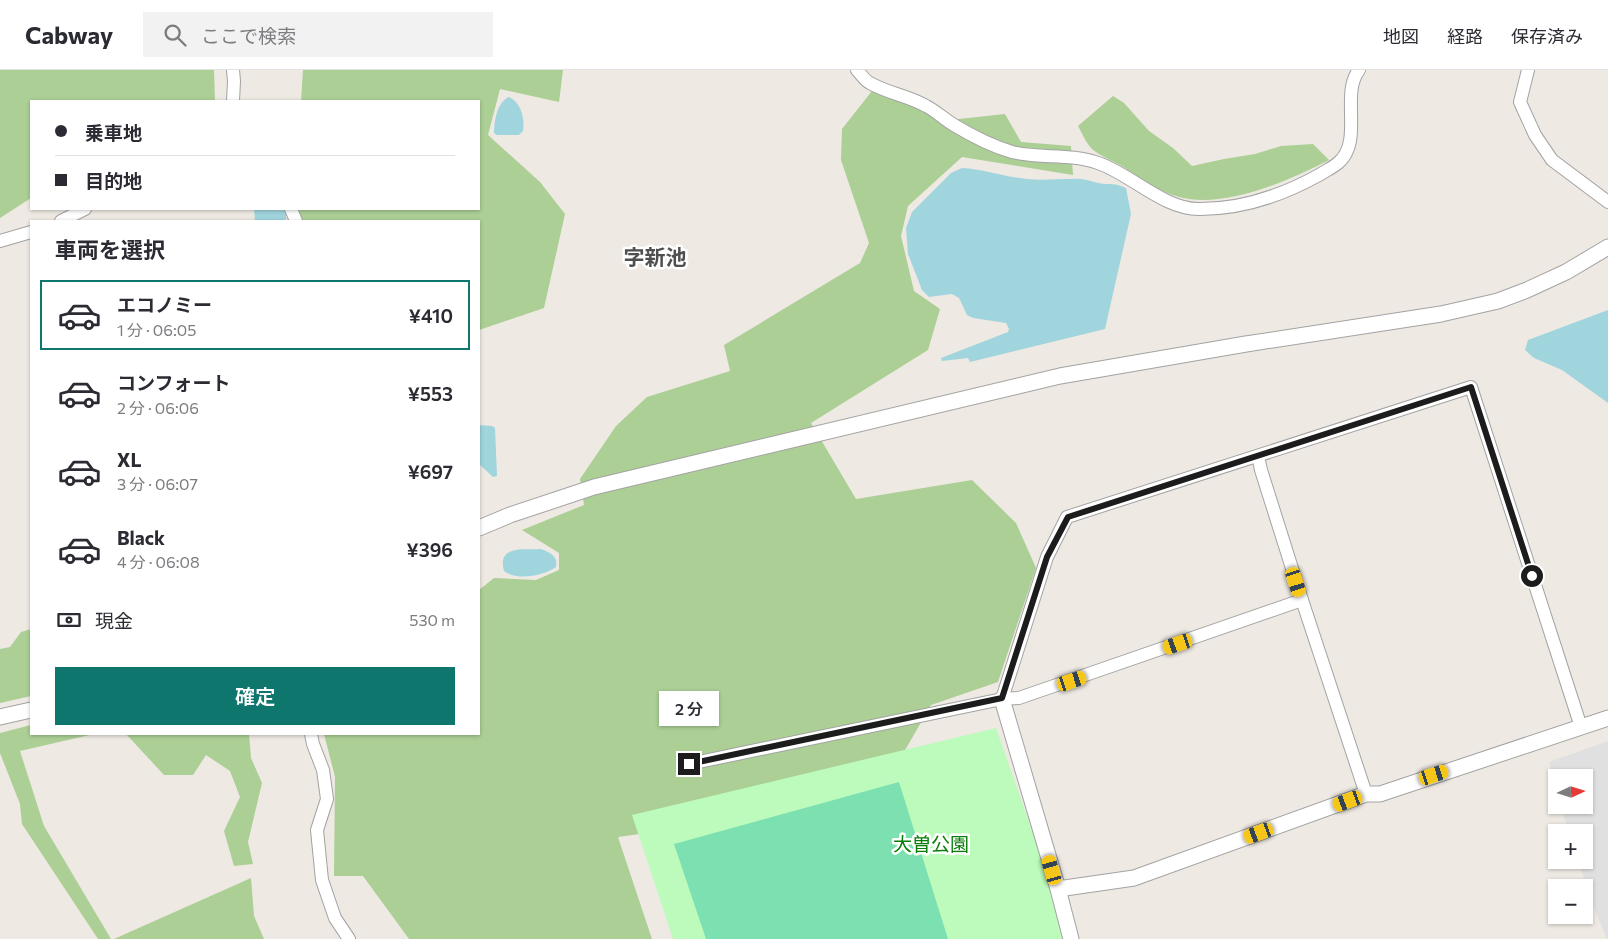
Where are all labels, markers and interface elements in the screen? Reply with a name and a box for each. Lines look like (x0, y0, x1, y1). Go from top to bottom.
search box (143, 12, 493, 57)
text: Cabway (25, 20, 113, 49)
icon: search (161, 21, 189, 49)
text: ここで検索 (201, 24, 296, 47)
text: 地図 (1383, 25, 1419, 47)
text: 経路 (1447, 25, 1483, 47)
text: 保存済み (1511, 25, 1583, 47)
text: 乗車地 (85, 121, 142, 144)
text: 目的地 (85, 169, 142, 192)
text: 車両を選択 (55, 236, 165, 263)
district label: 字新池 (624, 244, 687, 269)
icon: car (57, 293, 102, 338)
text: エコノミー (117, 293, 212, 316)
text: ¥410 (409, 304, 453, 327)
text: 1 分 · 06:05 (117, 320, 196, 339)
icon: car (57, 371, 102, 416)
text: コンフォート (117, 371, 230, 394)
text: ¥553 (408, 382, 453, 405)
text: 2 分 · 06:06 (117, 398, 199, 417)
text: XL (117, 448, 142, 471)
icon: car (57, 449, 102, 494)
text: ¥697 (408, 460, 453, 483)
text: 3 分 · 06:07 (117, 474, 198, 493)
text: Black (117, 526, 165, 549)
icon: car (57, 527, 102, 572)
text: ¥396 (407, 538, 453, 561)
text: 4 分 · 06:08 (117, 552, 200, 571)
car (1284, 565, 1307, 599)
route start (1521, 565, 1543, 587)
icon: cash (55, 606, 83, 634)
text: 現金 (95, 609, 133, 632)
text: 530 m (409, 610, 455, 629)
car (1161, 632, 1194, 656)
button: 確定 (55, 667, 455, 725)
car (1055, 669, 1088, 693)
callout: 2 分 (659, 692, 719, 726)
text: 2 分 (675, 699, 703, 718)
route end (678, 753, 700, 775)
car (1417, 763, 1450, 787)
north arrow (1548, 769, 1592, 814)
map controls (1548, 769, 1593, 924)
car (1331, 789, 1364, 813)
car (1242, 821, 1275, 845)
button: + (1548, 824, 1593, 869)
park label: 大曽公園 (893, 832, 969, 855)
car (1040, 854, 1063, 886)
button: − (1548, 879, 1593, 924)

